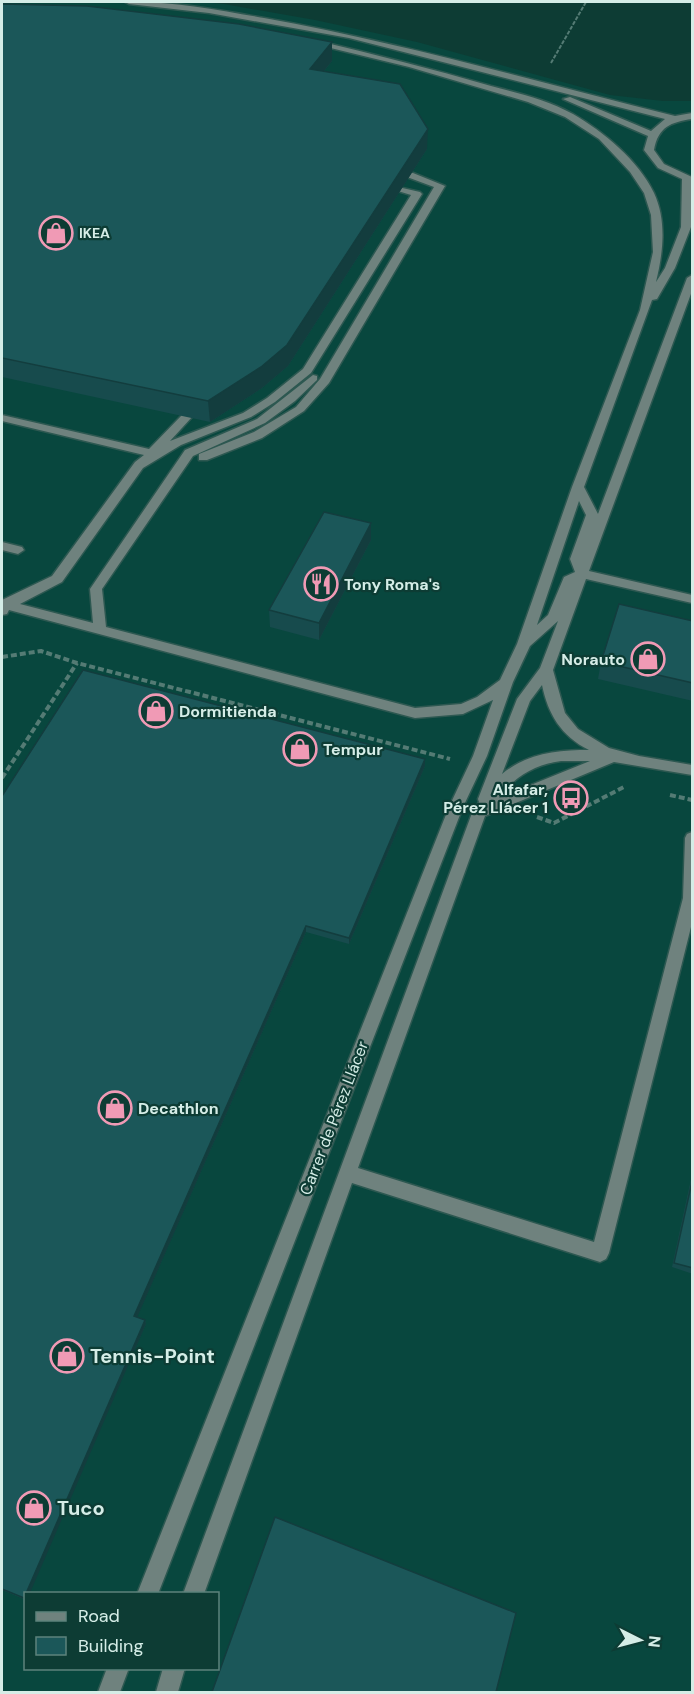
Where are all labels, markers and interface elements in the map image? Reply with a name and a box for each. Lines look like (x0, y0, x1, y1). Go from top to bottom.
shop icon: IKEA (38, 215, 74, 251)
place label: IKEA (79, 224, 110, 242)
restaurant icon: Tony Roma's (303, 566, 339, 602)
place label: Tony Roma's (344, 574, 440, 595)
shop icon: Norauto (630, 641, 666, 677)
place label: Norauto (561, 649, 625, 670)
shop icon: Dormitienda (138, 693, 174, 729)
place label: Dormitienda (179, 701, 277, 722)
shop icon: Tempur (282, 731, 318, 767)
place label: Tempur (323, 739, 383, 760)
place label: Alfafar, Pérez Llácer 1 (443, 779, 548, 818)
bus stop icon: Alfafar, Pérez Llácer 1 (553, 780, 589, 816)
street label: Carrer de Pérez Llácer (295, 1038, 373, 1198)
shop icon: Decathlon (97, 1090, 133, 1126)
place label: Decathlon (138, 1098, 219, 1119)
shop icon: Tennis-Point (49, 1338, 85, 1374)
place label: Tennis-Point (90, 1343, 215, 1369)
shop icon: Tuco (16, 1490, 52, 1526)
place label: Tuco (57, 1495, 105, 1521)
legend (24, 1592, 219, 1670)
text: Road (78, 1604, 120, 1628)
north arrow (610, 1610, 670, 1670)
text: Building (78, 1634, 143, 1658)
text: N (643, 1635, 665, 1648)

